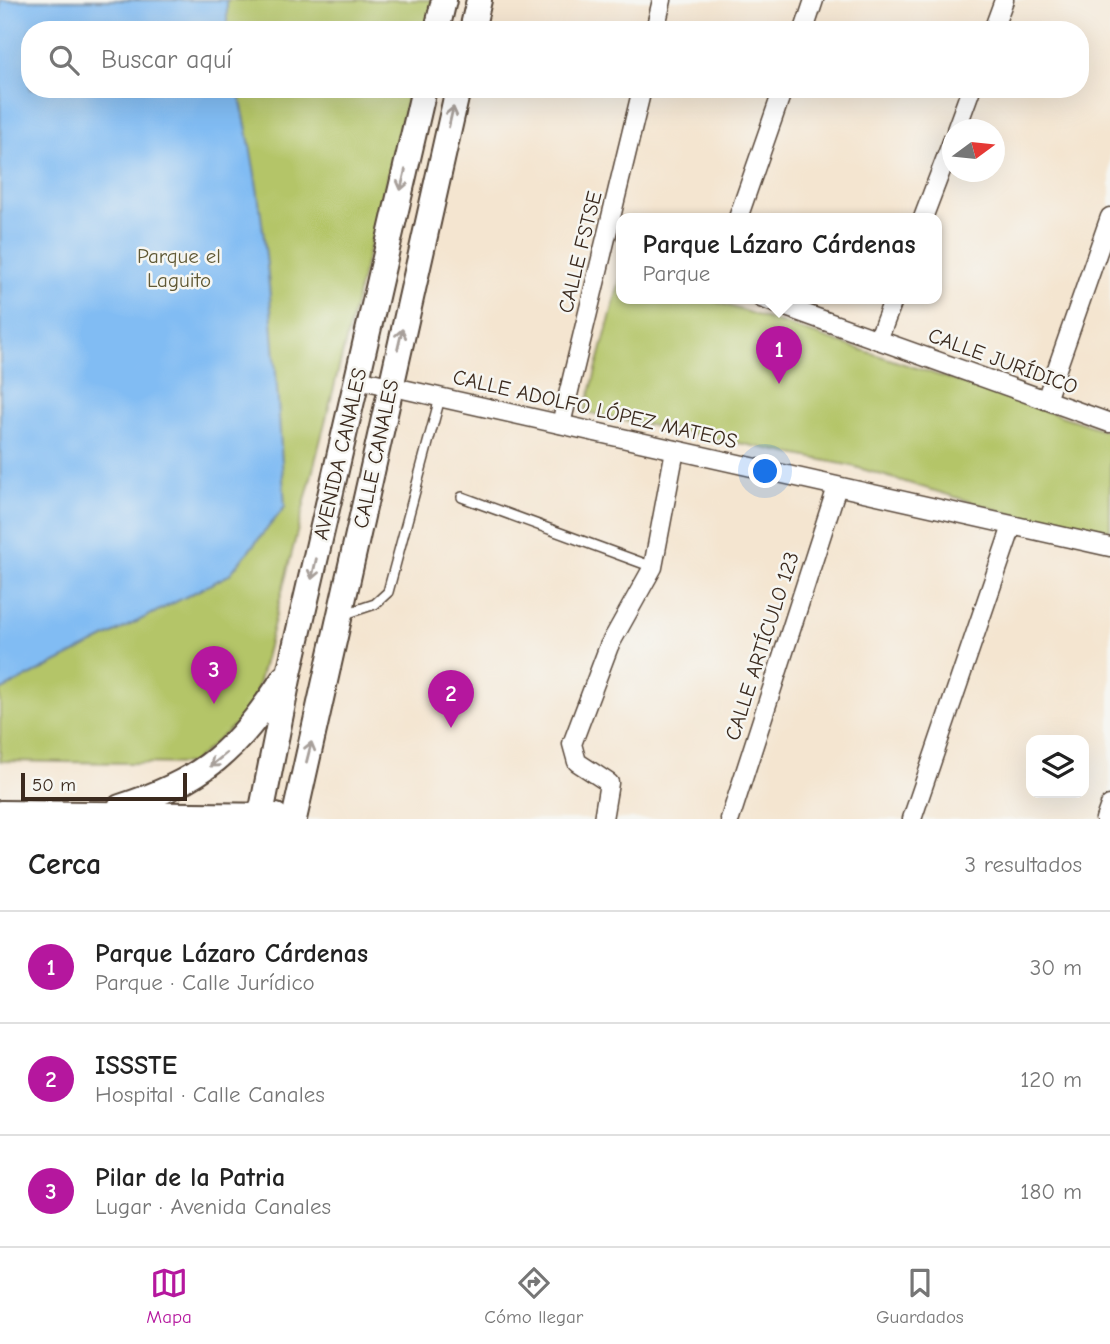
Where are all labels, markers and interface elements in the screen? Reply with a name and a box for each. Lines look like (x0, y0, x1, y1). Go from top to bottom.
search box (21, 21, 1089, 98)
icon: search (45, 41, 83, 79)
text: Buscar aquí (101, 45, 232, 75)
one-way arrow (445, 106, 458, 129)
north arrow (942, 119, 1005, 182)
one-way arrow (396, 168, 409, 191)
street label: CALLE FSTSE (553, 189, 607, 315)
popup (616, 213, 942, 304)
text: Parque Lázaro Cárdenas (643, 230, 915, 260)
park label: Parque el Laguito (137, 244, 221, 292)
text: Parque (643, 260, 710, 287)
street label: CALLE JURÍDICO (925, 323, 1081, 399)
pin: 1 (756, 326, 802, 384)
one-way arrow (394, 328, 408, 351)
street label: CALLE ADOLFO LÓPEZ MATEOS (451, 365, 739, 453)
street label: AVENIDA CANALES (309, 366, 371, 542)
street label: CALLE CANALES (348, 377, 404, 531)
your location (748, 454, 782, 488)
street label: CALLE ARTÍCULO 123 (720, 549, 804, 743)
one-way arrow (306, 557, 319, 579)
pin: 3 (191, 646, 237, 704)
pin: 2 (428, 670, 474, 728)
map controls (1026, 735, 1089, 798)
button: layers (1026, 735, 1089, 798)
one-way arrow (303, 741, 316, 764)
one-way arrow (209, 752, 227, 767)
scale bar (21, 770, 187, 802)
text: 50 m (32, 774, 76, 796)
text: Cerca (28, 847, 101, 882)
text: 3 resultados (965, 851, 1082, 878)
text: Parque Lázaro Cárdenas (95, 939, 368, 969)
text: 1 (46, 954, 56, 981)
text: 30 m (1030, 954, 1082, 981)
text: Parque · Calle Jurídico (95, 969, 315, 996)
text: ISSSTE (95, 1051, 177, 1081)
text: 2 (45, 1066, 57, 1093)
text: 120 m (1020, 1066, 1082, 1093)
text: Hospital · Calle Canales (95, 1081, 325, 1108)
text: Pilar de la Patria (95, 1163, 285, 1193)
text: 3 (45, 1178, 57, 1205)
text: 180 m (1020, 1178, 1082, 1205)
text: Lugar · Avenida Canales (95, 1193, 331, 1220)
tab: Mapa (146, 1264, 192, 1328)
tab: Cómo llegar (484, 1264, 583, 1328)
tab: Guardados (876, 1264, 964, 1328)

